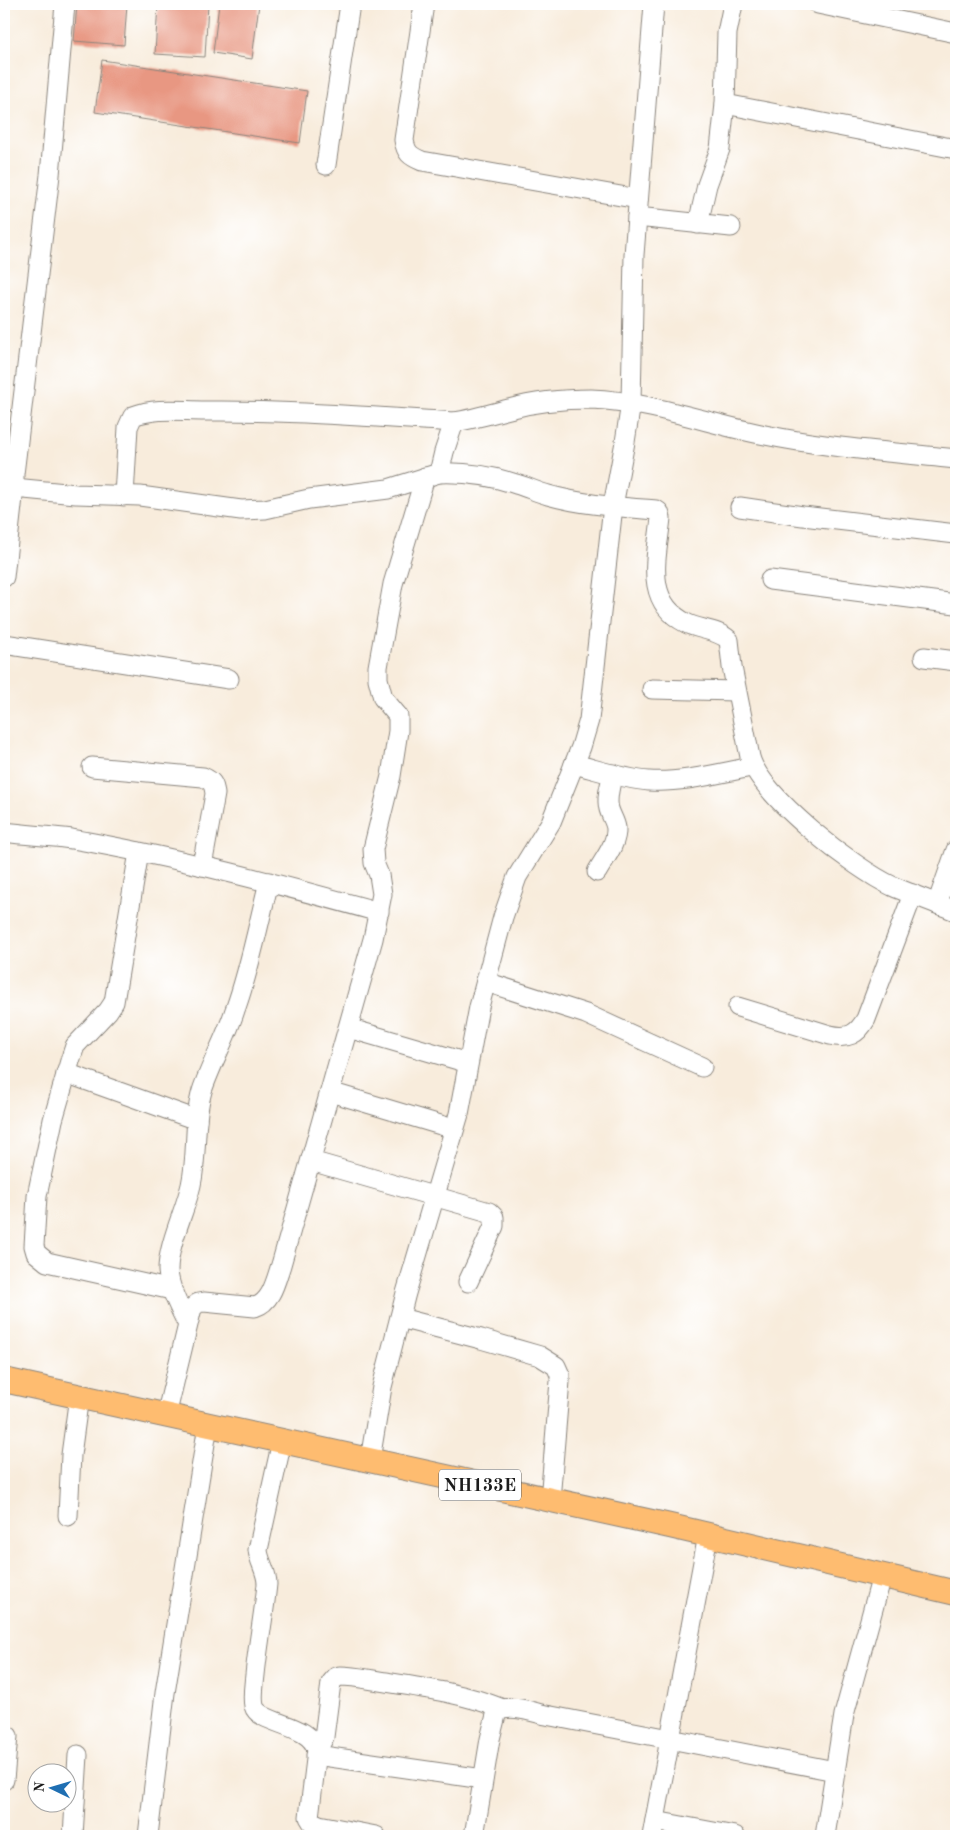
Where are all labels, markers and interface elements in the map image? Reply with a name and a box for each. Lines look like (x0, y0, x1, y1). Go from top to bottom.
road number: NH133E (439, 1470, 521, 1500)
north arrow (28, 1762, 78, 1812)
text: N (33, 1781, 48, 1793)

